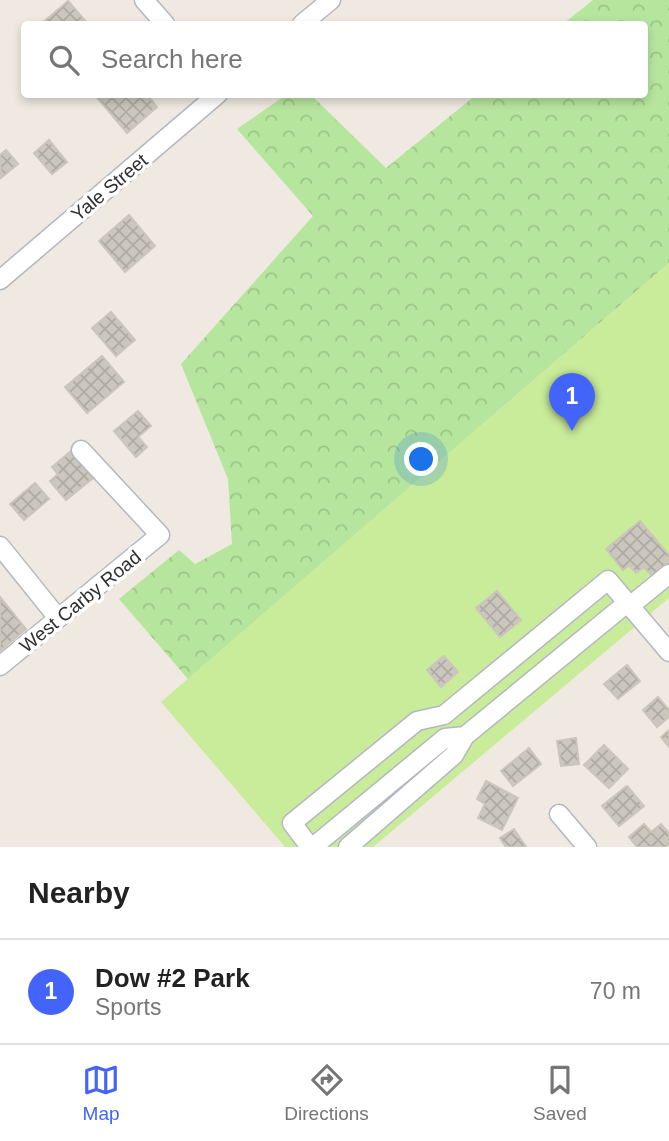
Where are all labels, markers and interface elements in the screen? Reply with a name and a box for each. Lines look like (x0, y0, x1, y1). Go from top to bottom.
search box (21, 21, 648, 98)
icon: search (45, 41, 83, 79)
text: Search here (101, 44, 243, 74)
street label: Yale Street (67, 149, 152, 225)
pin: 1 (549, 373, 595, 431)
your location (404, 442, 438, 476)
street label: West Carby Road (16, 546, 145, 657)
text: Nearby (28, 876, 130, 909)
text: Dow #2 Park (95, 963, 250, 993)
text: 1 (45, 978, 57, 1004)
text: 70 m (590, 978, 641, 1004)
text: Sports (95, 994, 161, 1020)
tab: Map (82, 1061, 120, 1125)
tab: Directions (284, 1061, 369, 1125)
tab: Saved (533, 1061, 587, 1125)

